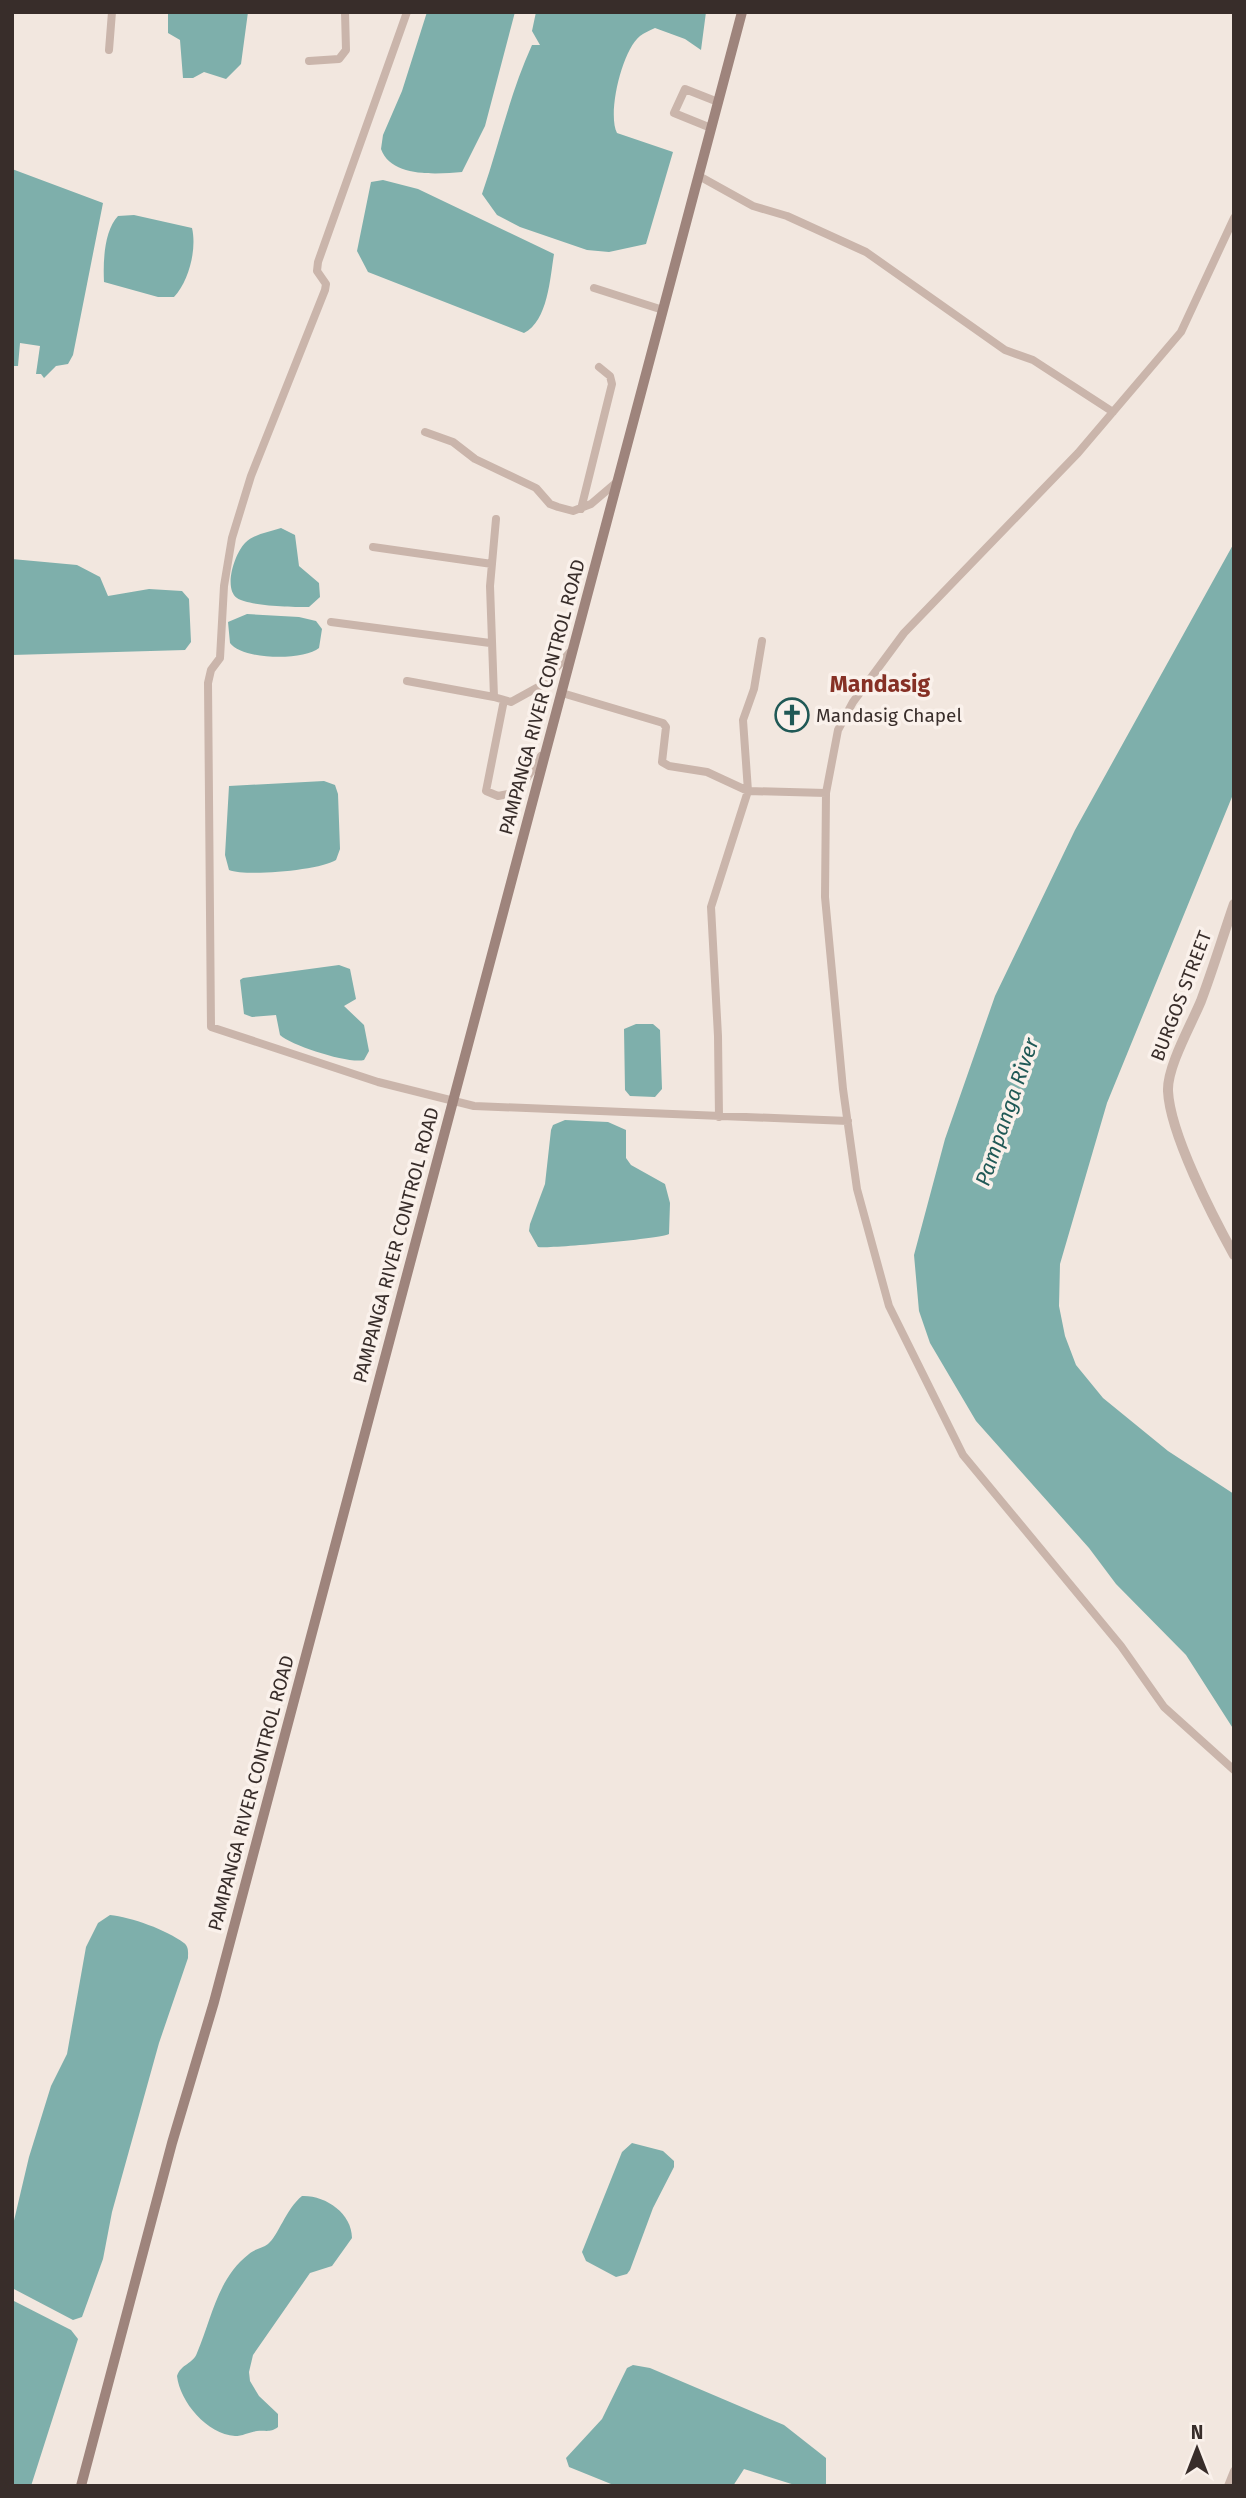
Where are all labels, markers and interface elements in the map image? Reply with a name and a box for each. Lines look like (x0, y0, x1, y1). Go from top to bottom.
street label: PAMPANGA RIVER CONTROL ROAD (494, 557, 590, 837)
district label: Mandasig (830, 670, 931, 698)
church icon: Mandasig Chapel (773, 696, 811, 734)
place label: Mandasig Chapel (816, 704, 962, 727)
street label: BURGOS STREET (1146, 928, 1216, 1064)
water label: Pampanga River (970, 1034, 1045, 1189)
street label: PAMPANGA RIVER CONTROL ROAD (348, 1105, 444, 1385)
street label: PAMPANGA RIVER CONTROL ROAD (203, 1653, 299, 1933)
north arrow (1162, 2414, 1232, 2484)
text: N (1191, 2421, 1203, 2444)

